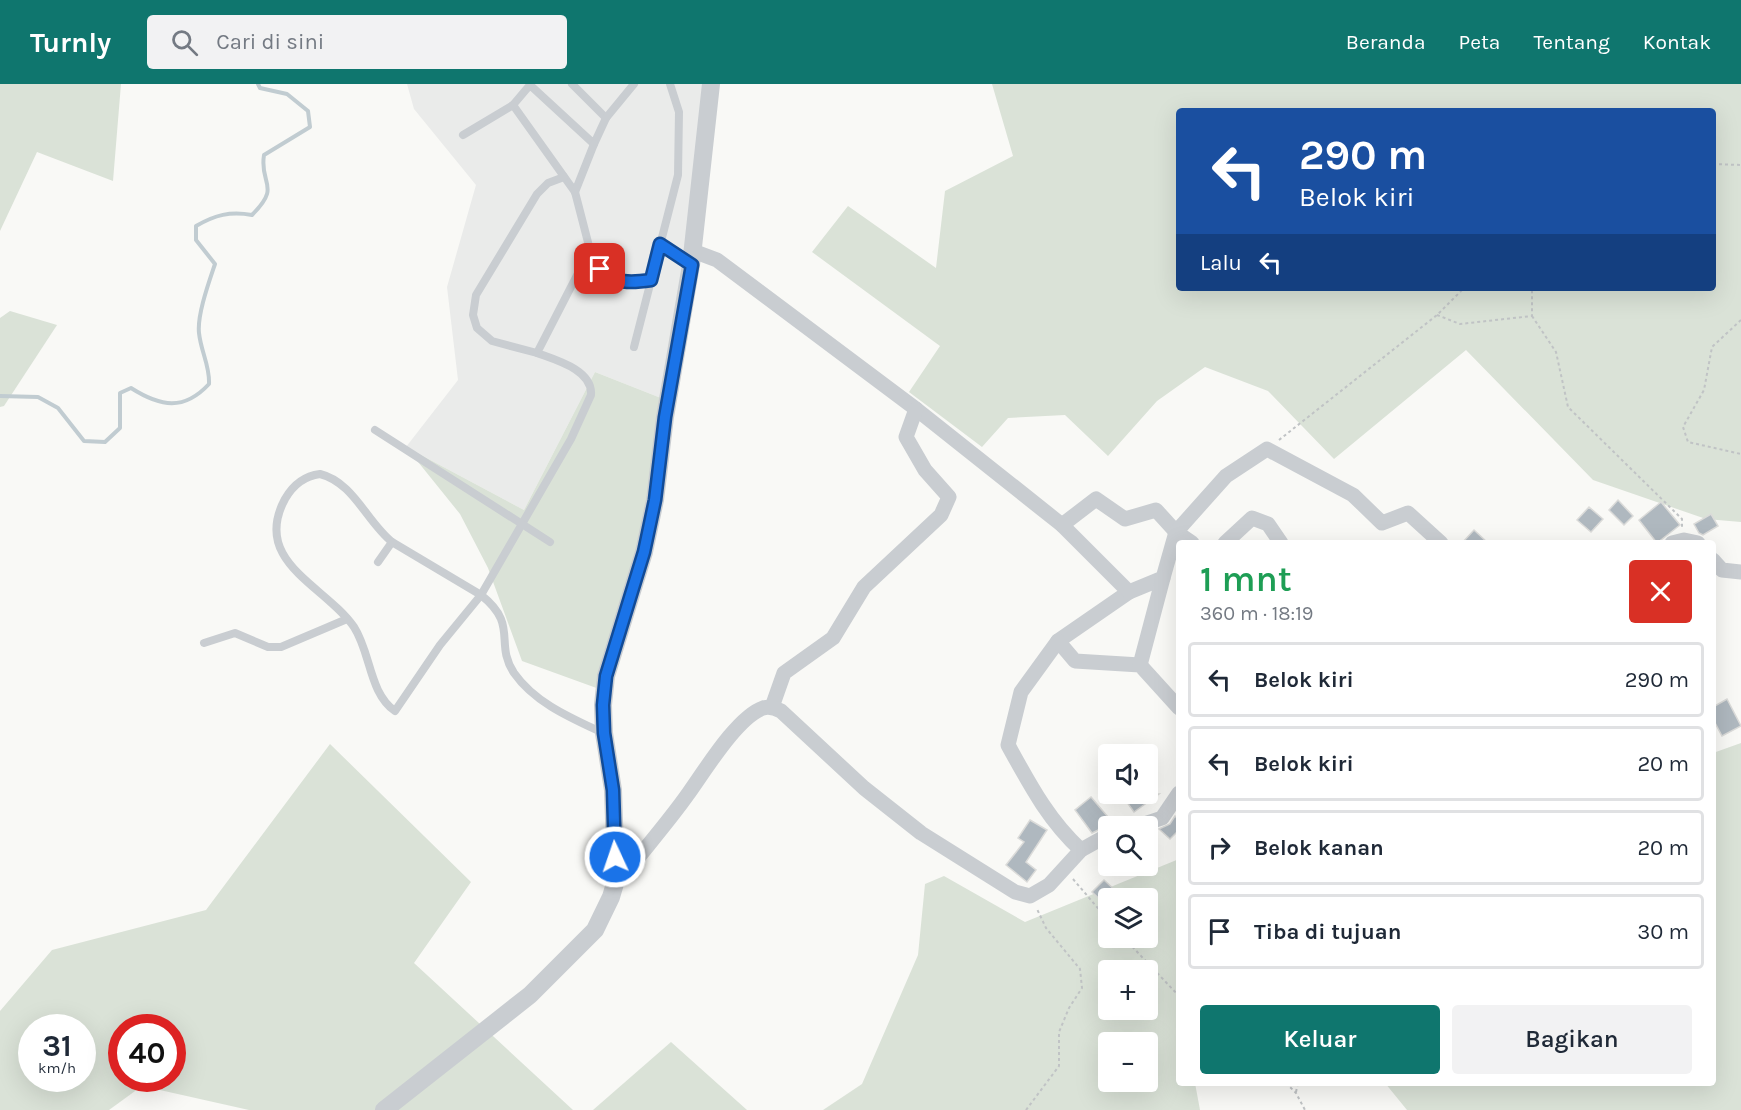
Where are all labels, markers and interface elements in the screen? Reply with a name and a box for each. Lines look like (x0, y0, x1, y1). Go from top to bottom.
search box (147, 15, 567, 69)
text: Turnly (30, 26, 111, 59)
icon: search (168, 26, 201, 59)
text: Cari di sini (216, 29, 324, 55)
text: Beranda (1346, 30, 1426, 54)
text: Peta (1459, 30, 1500, 54)
text: Tentang (1533, 30, 1610, 54)
text: Kontak (1643, 30, 1711, 54)
text: 290 m (1299, 130, 1427, 180)
icon: left (1200, 132, 1278, 210)
text: Belok kiri (1299, 181, 1415, 213)
pin (574, 243, 625, 294)
icon: left (1254, 246, 1287, 279)
text: Lalu (1200, 250, 1242, 276)
icon: arrive (583, 252, 616, 285)
text: 1 mnt (1200, 558, 1292, 600)
button: close (1629, 560, 1692, 623)
text: 360 m · 18:19 (1200, 602, 1313, 625)
icon: left (1203, 663, 1236, 696)
text: Belok kiri (1254, 667, 1354, 693)
text: 290 m (1625, 667, 1689, 693)
map controls (1098, 744, 1158, 1092)
button: sound (1098, 744, 1158, 804)
icon: left (1203, 747, 1236, 780)
text: Belok kiri (1254, 751, 1354, 777)
text: 20 m (1637, 751, 1689, 777)
button: search (1098, 816, 1158, 876)
position arrow (583, 825, 647, 889)
icon: right (1203, 831, 1236, 864)
text: Belok kanan (1254, 835, 1384, 861)
text: 20 m (1637, 835, 1689, 861)
button: layers (1098, 888, 1158, 948)
icon: arrive (1203, 915, 1236, 948)
text: Tiba di tujuan (1254, 919, 1401, 945)
text: 30 m (1637, 919, 1689, 945)
button: + (1098, 960, 1158, 1020)
button: Keluar (1200, 1005, 1440, 1074)
button: Bagikan (1452, 1005, 1692, 1074)
speed limit sign: 40 (108, 1014, 186, 1092)
text: 31 (42, 1028, 72, 1064)
button: − (1098, 1032, 1158, 1092)
text: km/h (38, 1059, 76, 1077)

